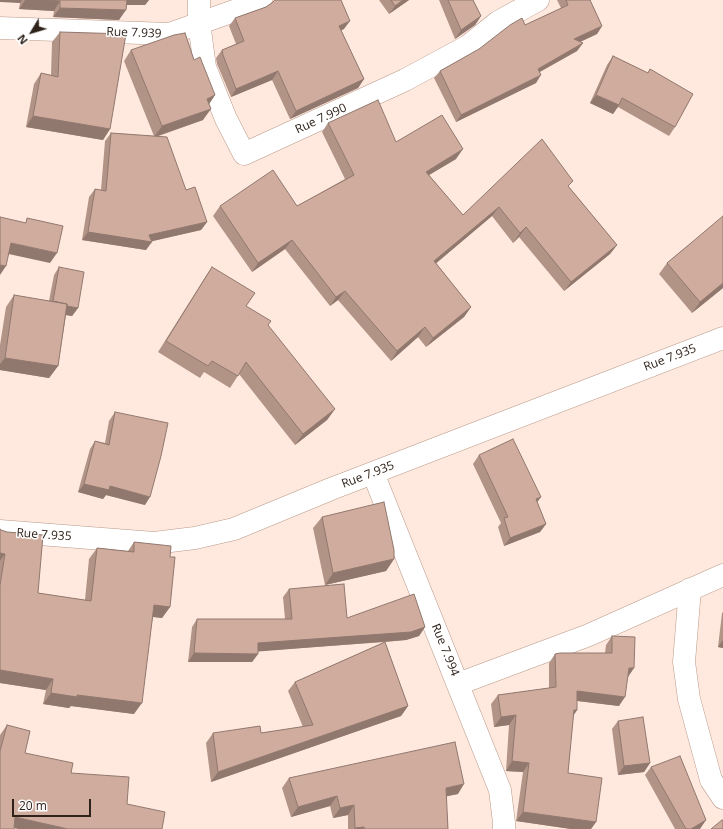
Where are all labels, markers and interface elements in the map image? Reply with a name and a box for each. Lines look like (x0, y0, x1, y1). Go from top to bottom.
north arrow (12, 12, 52, 52)
street label: Rue 7.939 (106, 25, 162, 41)
text: N (13, 32, 31, 48)
street label: Rue 7.990 (293, 101, 349, 137)
street label: Rue 7.935 (642, 341, 698, 375)
street label: Rue 7.935 (340, 458, 396, 492)
street label: Rue 7.935 (16, 526, 72, 544)
street label: Rue 7.994 (428, 622, 462, 678)
scale bar (14, 791, 93, 817)
text: 20 m (19, 797, 47, 814)

